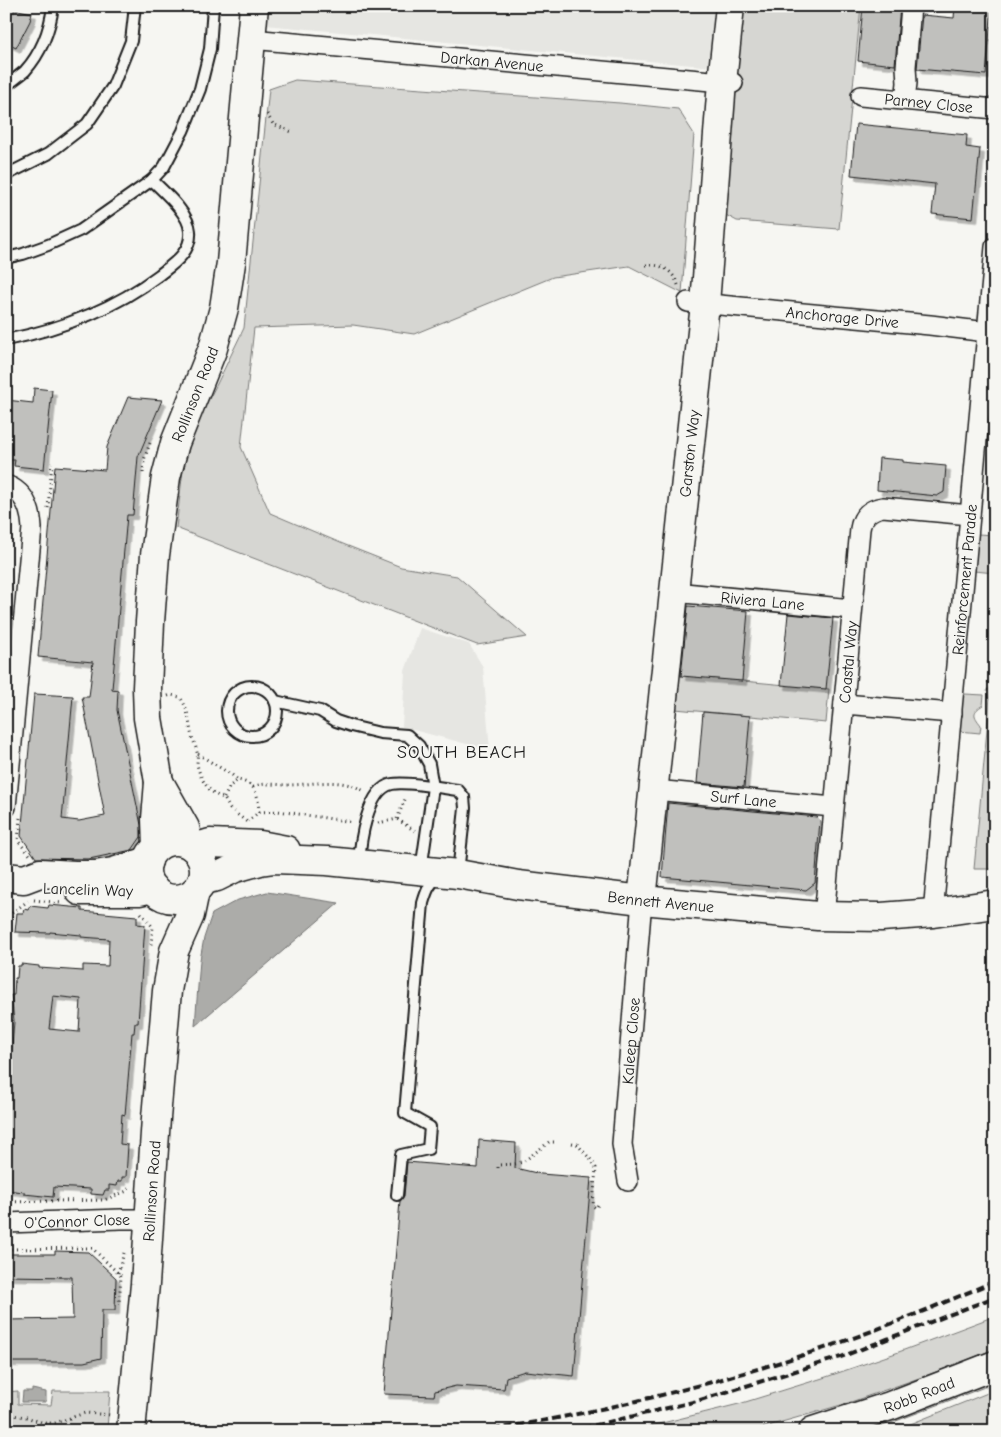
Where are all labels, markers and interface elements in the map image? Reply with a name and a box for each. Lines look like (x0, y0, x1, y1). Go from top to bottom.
street label: Darkan Avenue (440, 48, 544, 76)
street label: Parney Close (884, 90, 974, 117)
street label: Anchorage Drive (785, 303, 900, 332)
street label: Rollinson Road (168, 344, 223, 445)
street label: Garston Way (676, 408, 704, 498)
street label: Reinforcement Parade (949, 503, 981, 656)
street label: Riviera Lane (720, 588, 805, 614)
street label: Coastal Way (836, 619, 862, 704)
district label: SOUTH BEACH (397, 742, 527, 763)
street label: Surf Lane (710, 787, 777, 812)
street label: Lancelin Way (43, 879, 134, 901)
street label: Bennett Avenue (606, 888, 715, 917)
street label: Kaleep Close (619, 997, 644, 1085)
street label: Rollinson Road (140, 1140, 164, 1242)
street label: O'Connor Close (24, 1211, 130, 1232)
street label: Robb Road (881, 1374, 957, 1417)

